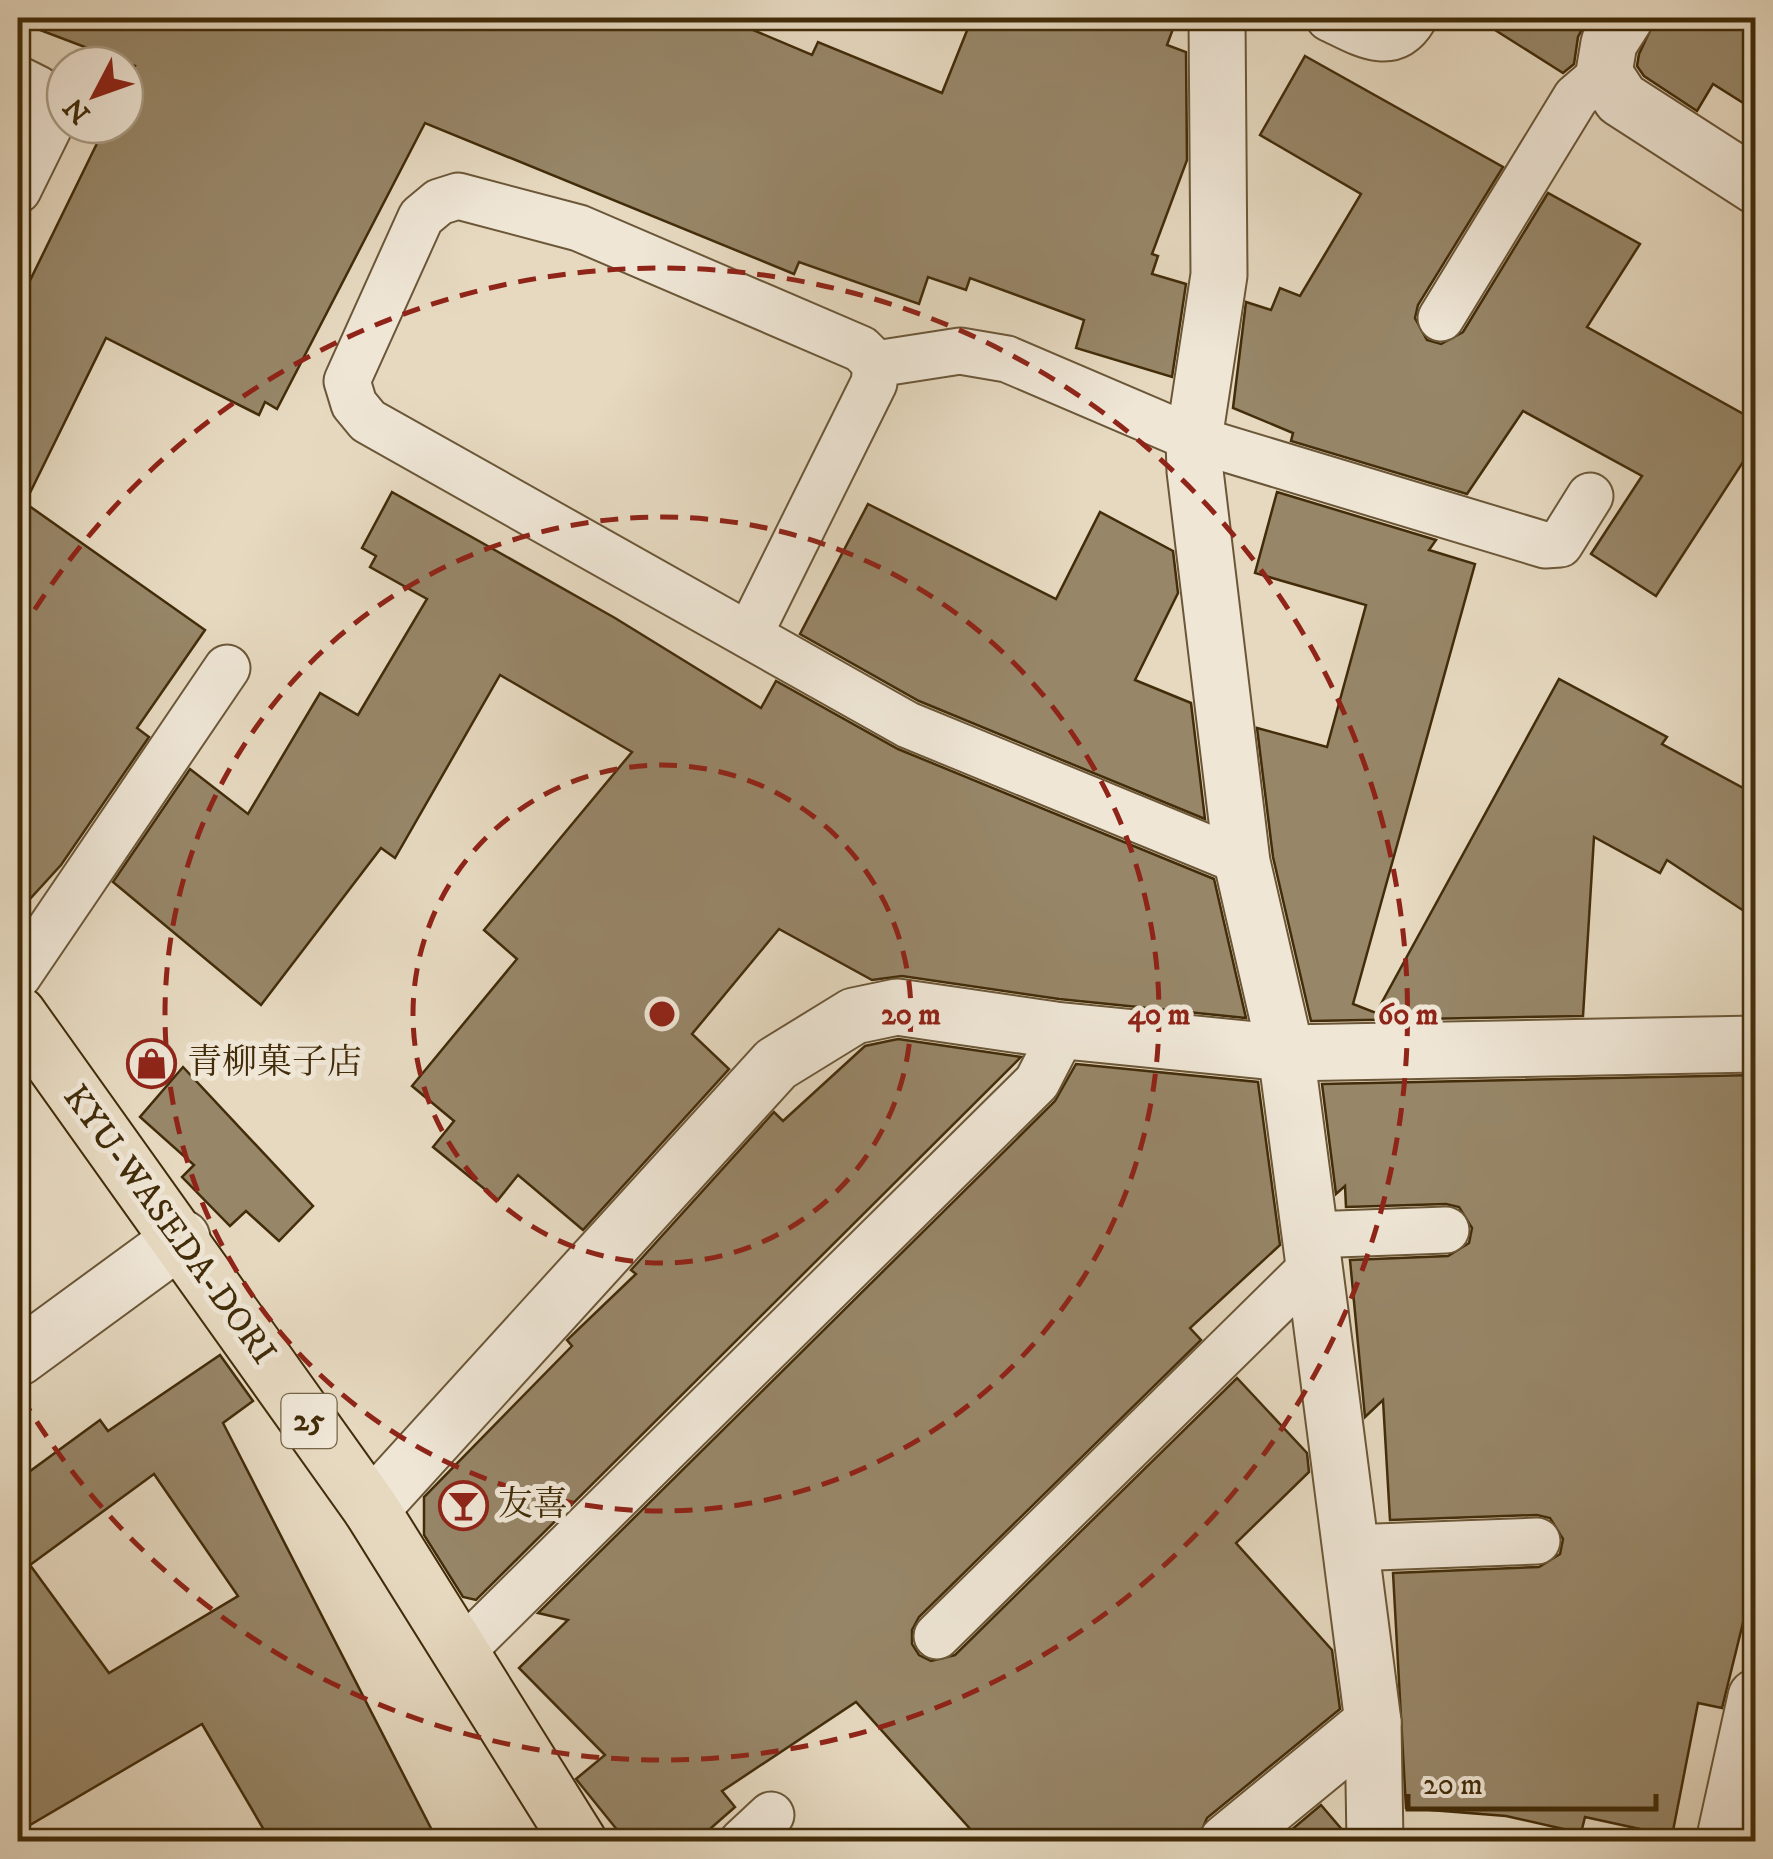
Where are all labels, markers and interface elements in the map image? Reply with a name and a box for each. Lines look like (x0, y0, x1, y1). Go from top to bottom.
north arrow (45, 45, 145, 145)
text: N (57, 90, 98, 131)
centre of rings (644, 996, 680, 1032)
text: 20 m (881, 997, 941, 1034)
text: 40 m (1128, 997, 1191, 1034)
text: 60 m (1378, 997, 1439, 1034)
shop icon: 青柳菓子店 (126, 1037, 178, 1089)
place label: 青柳菓子店 (187, 1041, 362, 1085)
street label: KYU-WASEDA-DORI (53, 1077, 285, 1373)
road number: 25 (282, 1394, 336, 1448)
bar icon: 友喜 (437, 1479, 489, 1531)
place label: 友喜 (498, 1483, 568, 1527)
scale bar (1408, 1749, 1656, 1811)
text: 20 m (1423, 1767, 1483, 1804)

